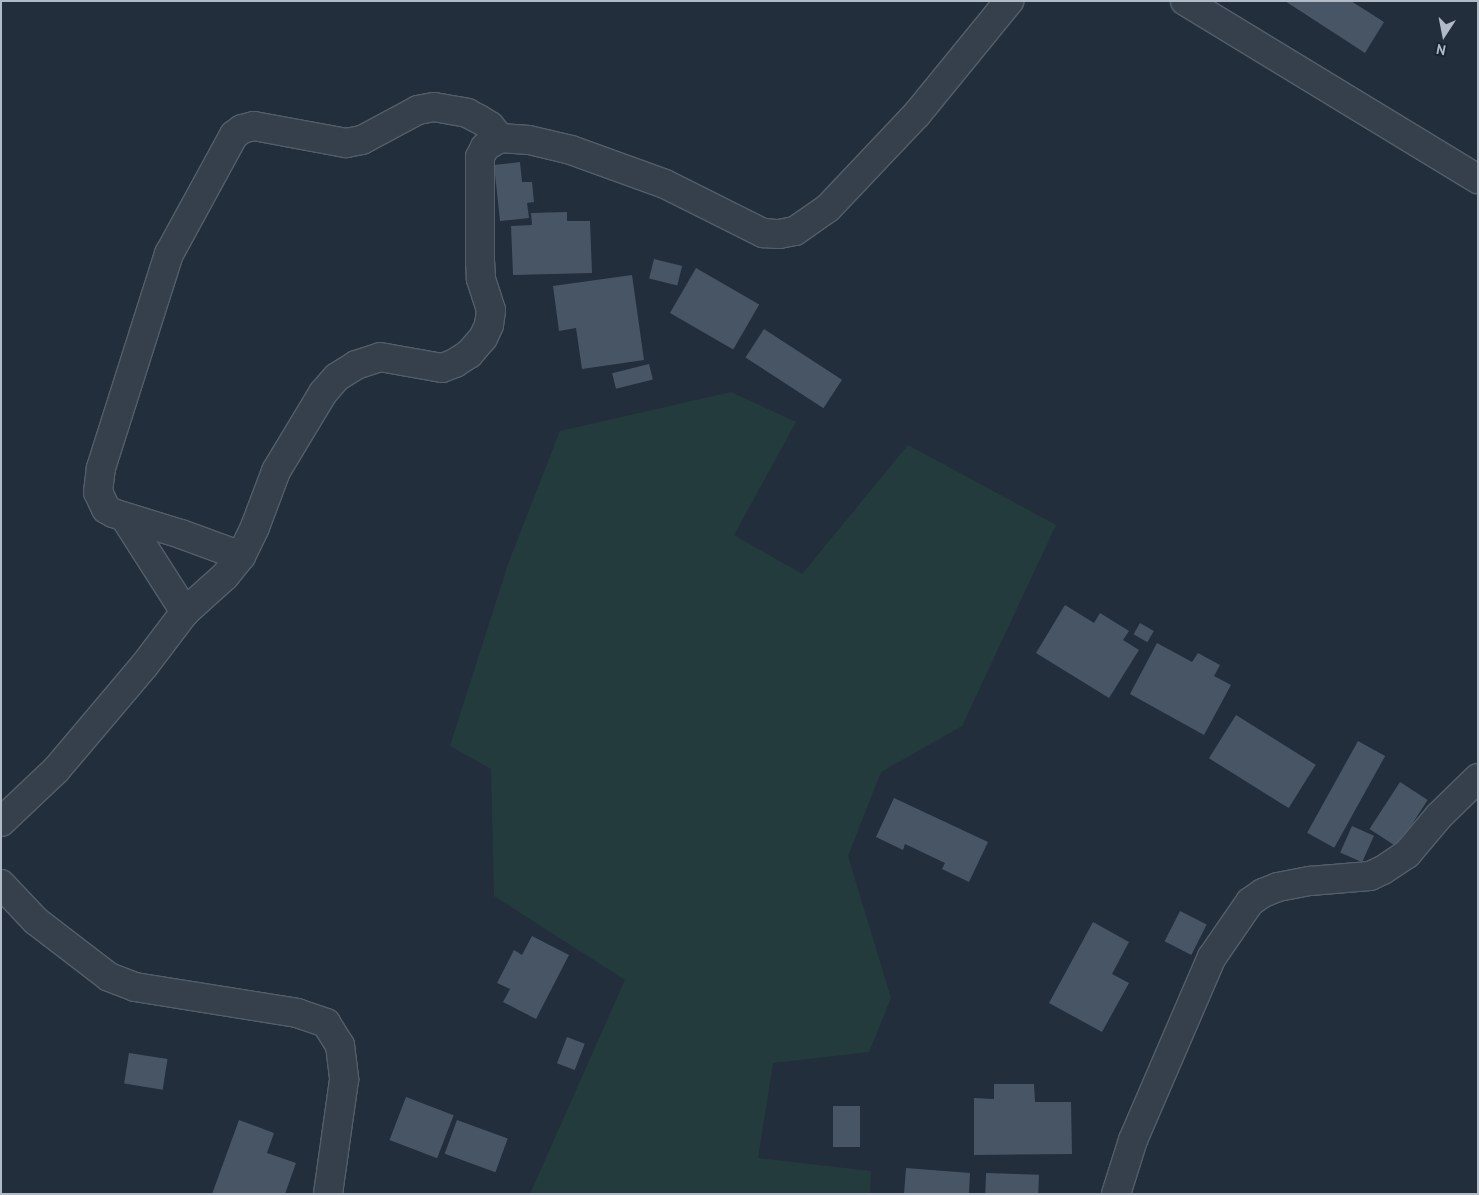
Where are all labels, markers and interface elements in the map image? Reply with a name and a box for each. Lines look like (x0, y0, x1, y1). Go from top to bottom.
north arrow (1419, 10, 1469, 60)
text: N (1435, 40, 1447, 59)

